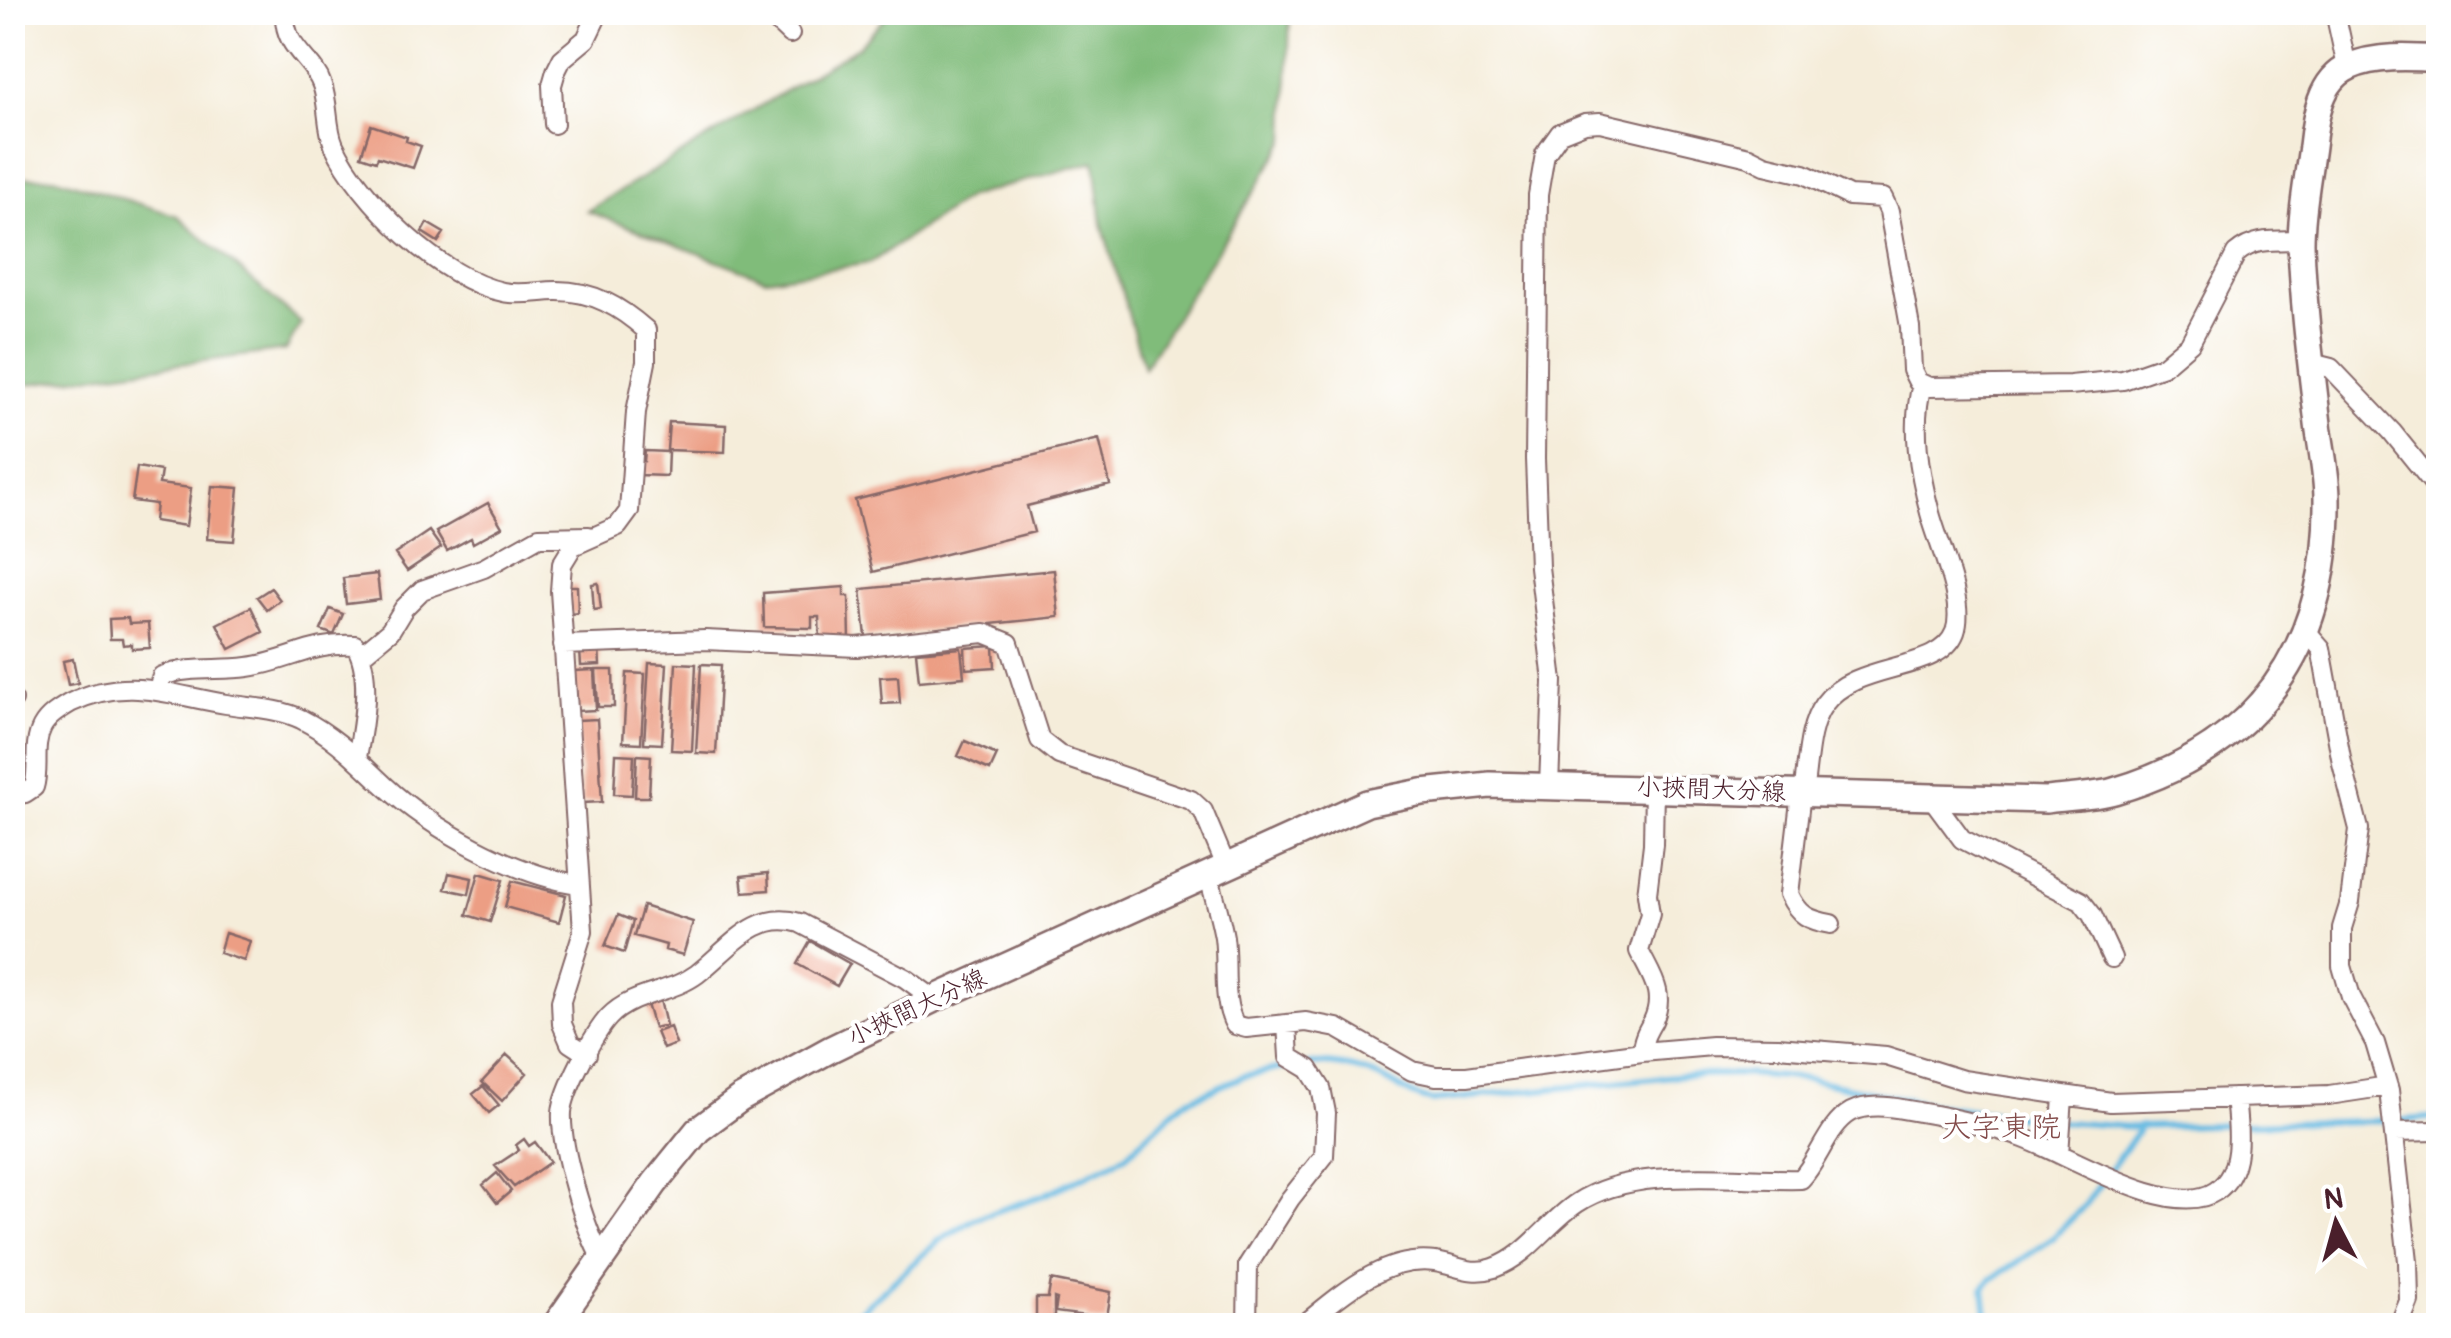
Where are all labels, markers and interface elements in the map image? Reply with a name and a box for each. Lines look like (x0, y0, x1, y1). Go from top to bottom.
street label: 小挾間大分線 (1635, 772, 1787, 808)
street label: 小挾間大分線 (842, 962, 992, 1054)
district label: 大字東院 (1941, 1109, 2061, 1146)
north arrow (2286, 1173, 2386, 1273)
text: N (2322, 1181, 2345, 1218)

